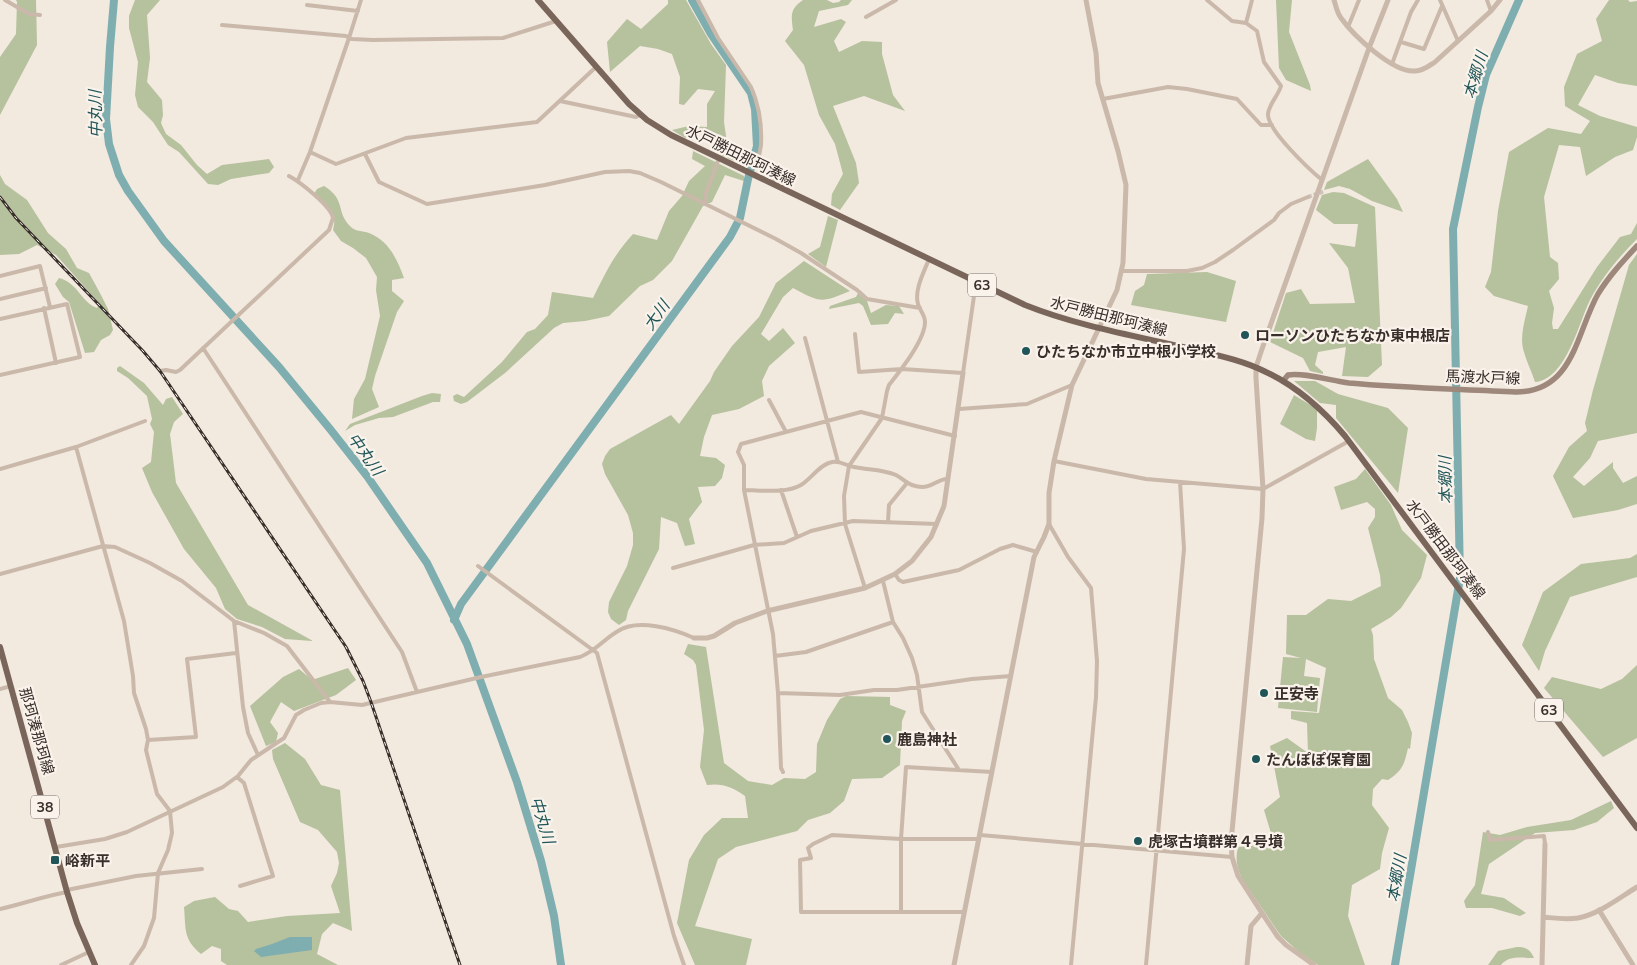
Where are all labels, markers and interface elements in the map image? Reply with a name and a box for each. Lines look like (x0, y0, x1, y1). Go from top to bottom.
water label: 本郷川 (1458, 47, 1492, 101)
water label: 中丸川 (85, 88, 105, 138)
street label: 水戸勝田那珂湊線 (683, 120, 799, 190)
road number: 63 (968, 274, 996, 296)
street label: 水戸勝田那珂湊線 (1048, 292, 1170, 340)
water label: 大川 (639, 295, 675, 334)
place label: ローソンひたちなか東中根店 (1255, 326, 1450, 345)
marker: ローソンひたちなか東中根店 (1239, 329, 1251, 341)
place label: ひたちなか市立中根小学校 (1036, 342, 1216, 361)
marker: ひたちなか市立中根小学校 (1020, 345, 1032, 357)
street label: 馬渡水戸線 (1445, 366, 1521, 388)
water label: 中丸川 (344, 429, 389, 481)
water label: 本郷川 (1435, 454, 1455, 504)
street label: 水戸勝田那珂湊線 (1402, 495, 1490, 603)
place label: 正安寺 (1274, 684, 1319, 703)
street label: 那珂湊那珂線 (15, 685, 59, 777)
marker: 正安寺 (1258, 687, 1270, 699)
road number: 63 (1535, 698, 1563, 722)
place label: 鹿島神社 (897, 730, 957, 749)
marker: 鹿島神社 (881, 733, 893, 745)
place label: たんぽぽ保育園 (1266, 750, 1371, 769)
marker: たんぽぽ保育園 (1250, 753, 1262, 765)
water label: 中丸川 (526, 794, 560, 848)
road number: 38 (31, 796, 59, 819)
place label: 虎塚古墳群第４号墳 (1148, 832, 1283, 851)
marker: 虎塚古墳群第４号墳 (1132, 835, 1144, 847)
place label: 峪新平 (65, 851, 110, 870)
water label: 本郷川 (1382, 851, 1410, 903)
marker: 峪新平 (49, 854, 61, 866)

